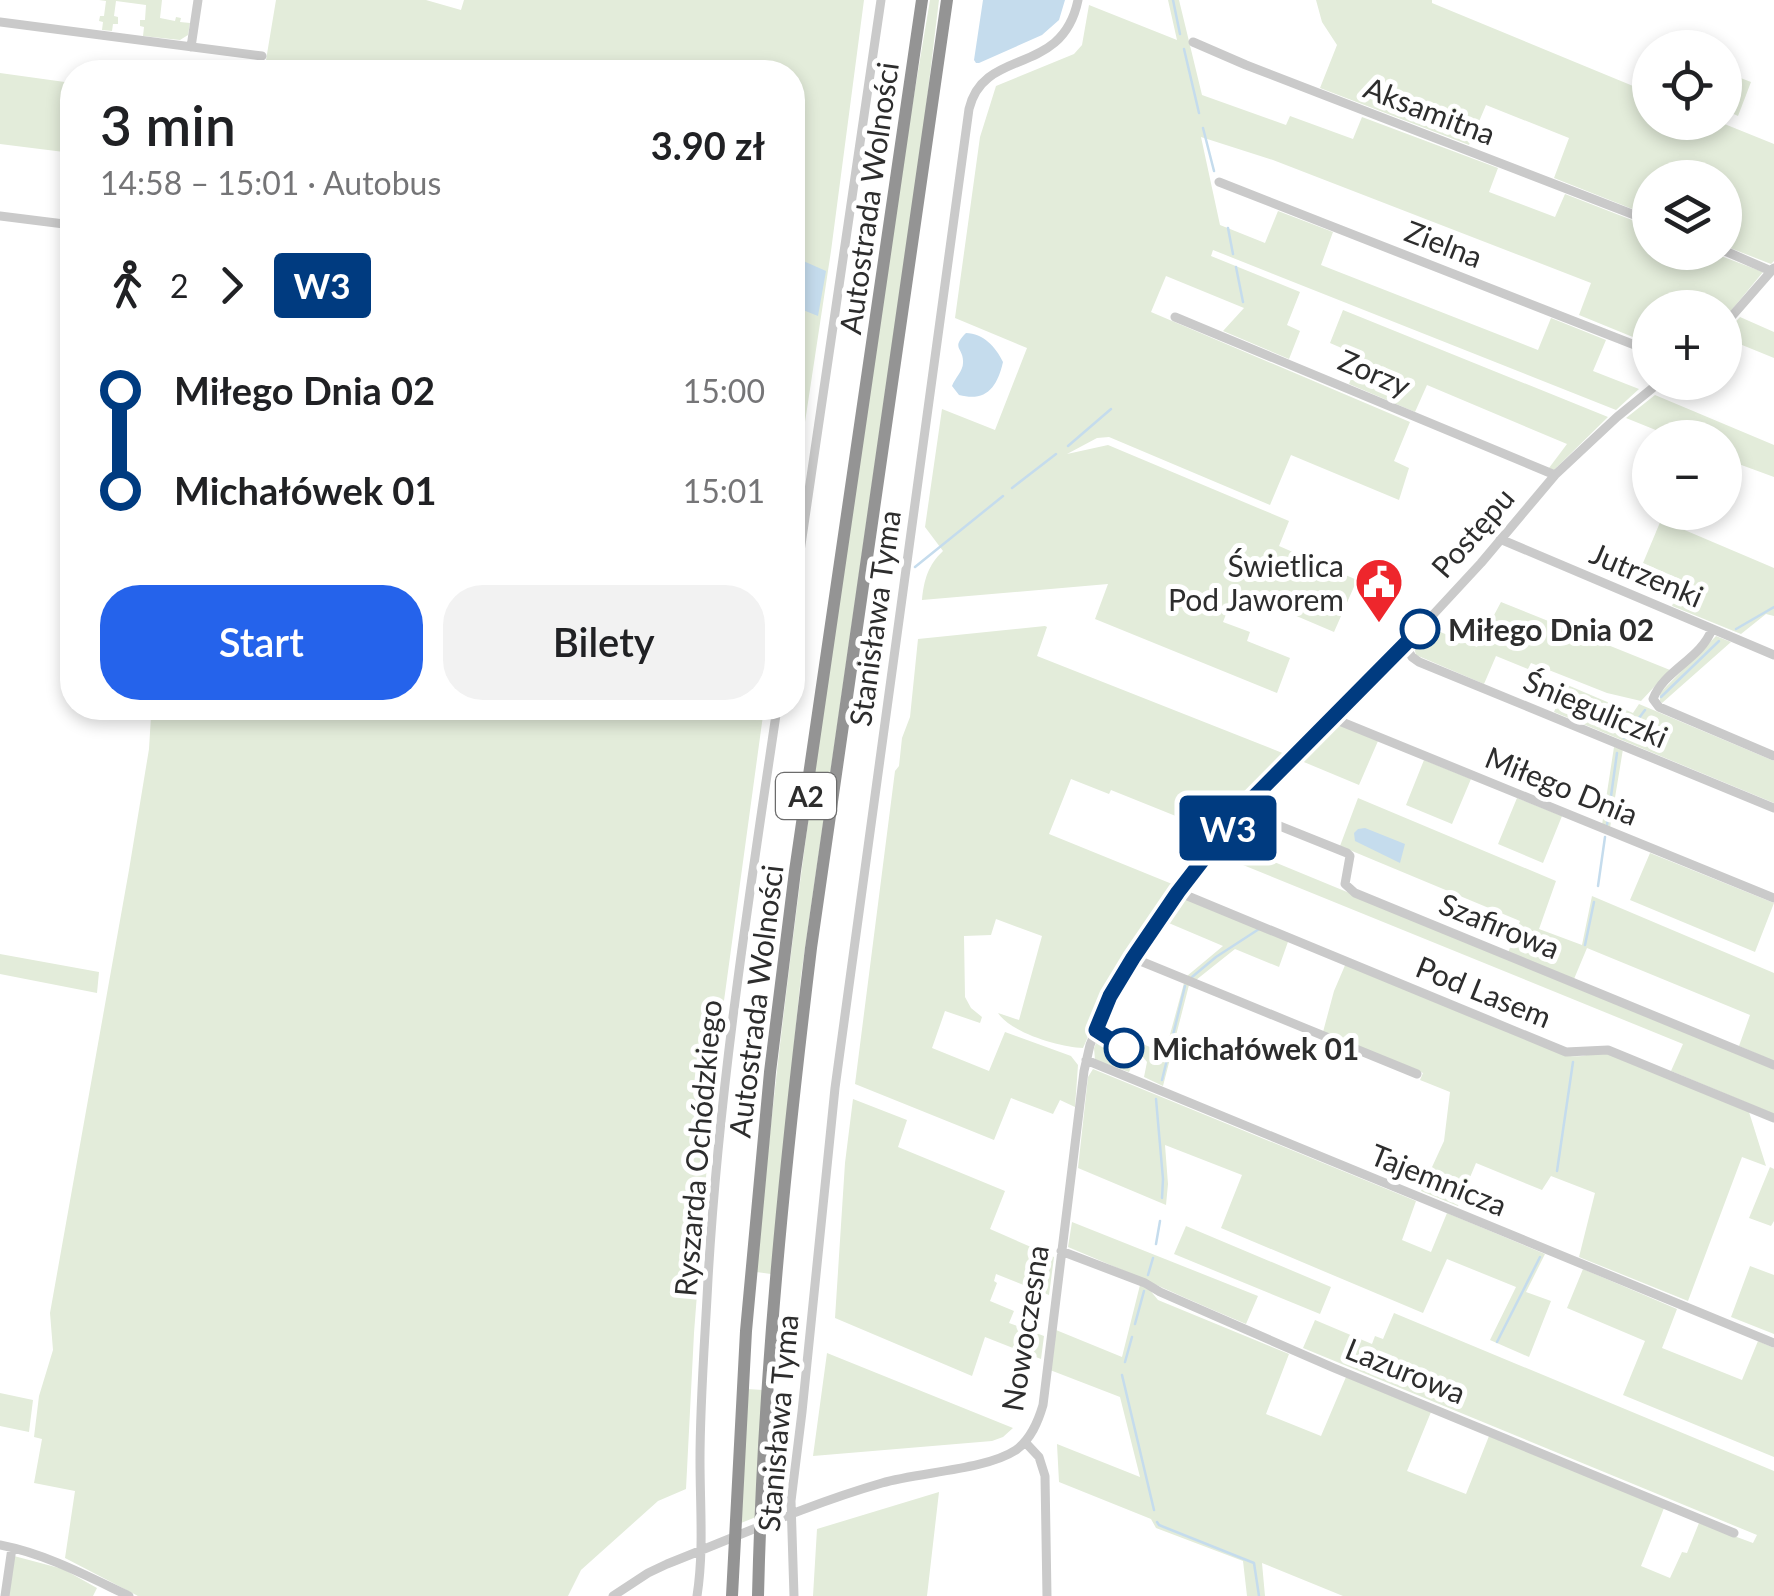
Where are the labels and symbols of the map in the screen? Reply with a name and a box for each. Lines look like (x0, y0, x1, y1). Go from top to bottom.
street label: Autostrada Wolności (831, 60, 905, 336)
street label: Aksamitna (1359, 69, 1501, 151)
street label: Zielna (1400, 212, 1488, 274)
street label: Zorzy (1334, 341, 1417, 403)
street label: Postępu (1423, 480, 1521, 584)
street label: Stanisława Tyma (841, 508, 907, 728)
street label: Jutrzenki (1585, 534, 1709, 614)
place label: Świetlica Pod Jaworem (1168, 547, 1344, 617)
public building icon: Świetlica Pod Jaworem (1353, 556, 1405, 624)
marker: Miłego Dnia 02 (1401, 610, 1439, 648)
place label: Miłego Dnia 02 (1448, 611, 1654, 647)
street label: Śnieguliczki (1519, 662, 1673, 754)
street label: Miłego Dnia (1480, 738, 1644, 832)
road number: A2 (776, 773, 836, 819)
line badge: W3 (1183, 796, 1273, 860)
street label: Autostrada Wolności (720, 863, 790, 1139)
street label: Szafirowa (1435, 885, 1565, 965)
street label: Pod Lasem (1411, 948, 1557, 1034)
street label: Ryszarda Ochódzkiego (666, 998, 728, 1298)
marker: Michałówek 01 (1105, 1029, 1143, 1067)
place label: Michałówek 01 (1152, 1030, 1359, 1066)
street label: Tajemnicza (1366, 1135, 1512, 1223)
street label: Nowoczesna (993, 1242, 1055, 1414)
street label: Stanisława Tyma (750, 1313, 804, 1533)
street label: Lazurowa (1341, 1330, 1471, 1410)

